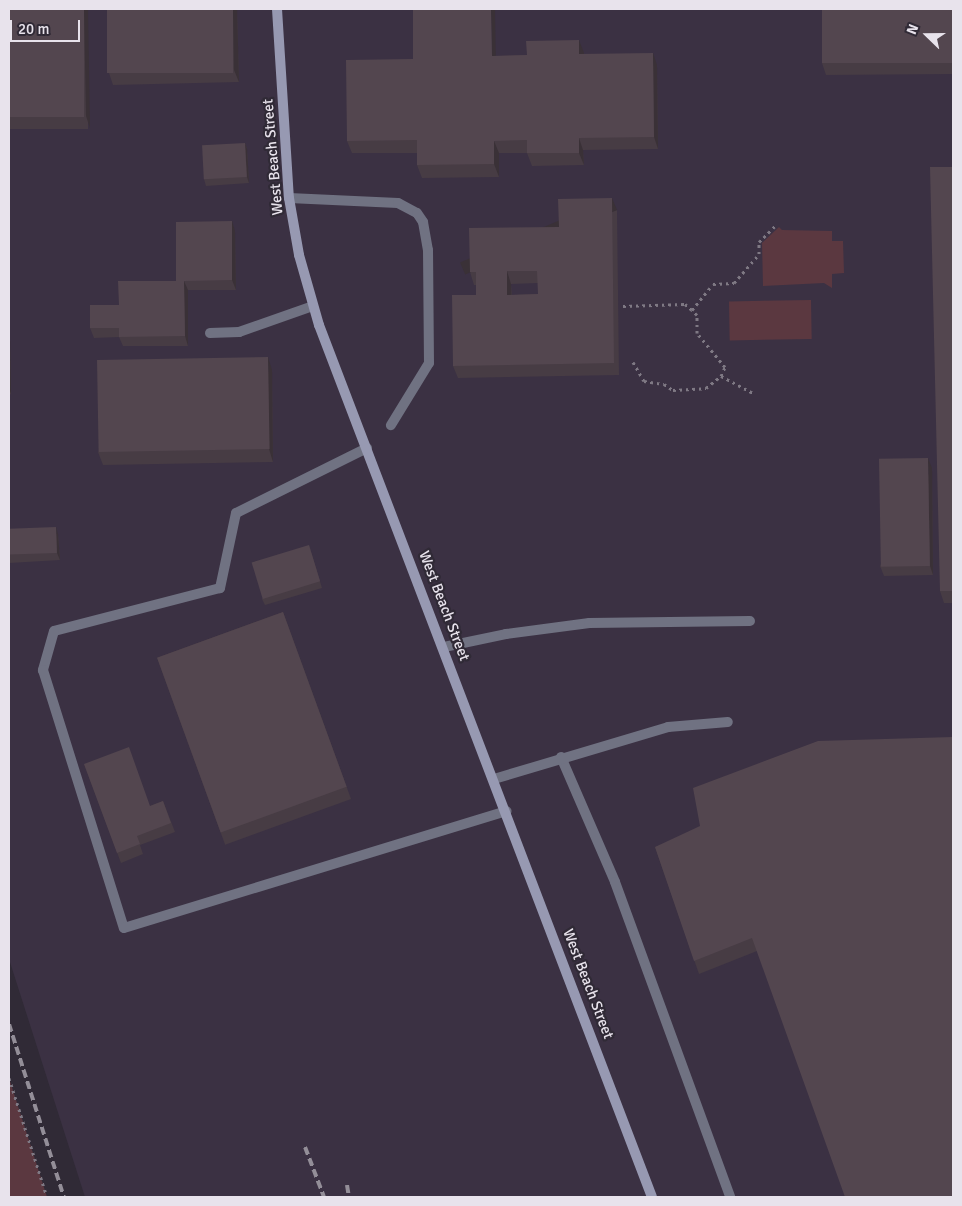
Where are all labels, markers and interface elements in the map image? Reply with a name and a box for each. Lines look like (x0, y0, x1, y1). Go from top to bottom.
scale bar (12, 10, 82, 42)
north arrow (902, 10, 952, 60)
text: 20 m (18, 20, 49, 38)
text: N (903, 21, 922, 37)
street label: West Beach Street (259, 98, 287, 216)
street label: West Beach Street (415, 548, 473, 664)
street label: West Beach Street (559, 926, 617, 1042)

